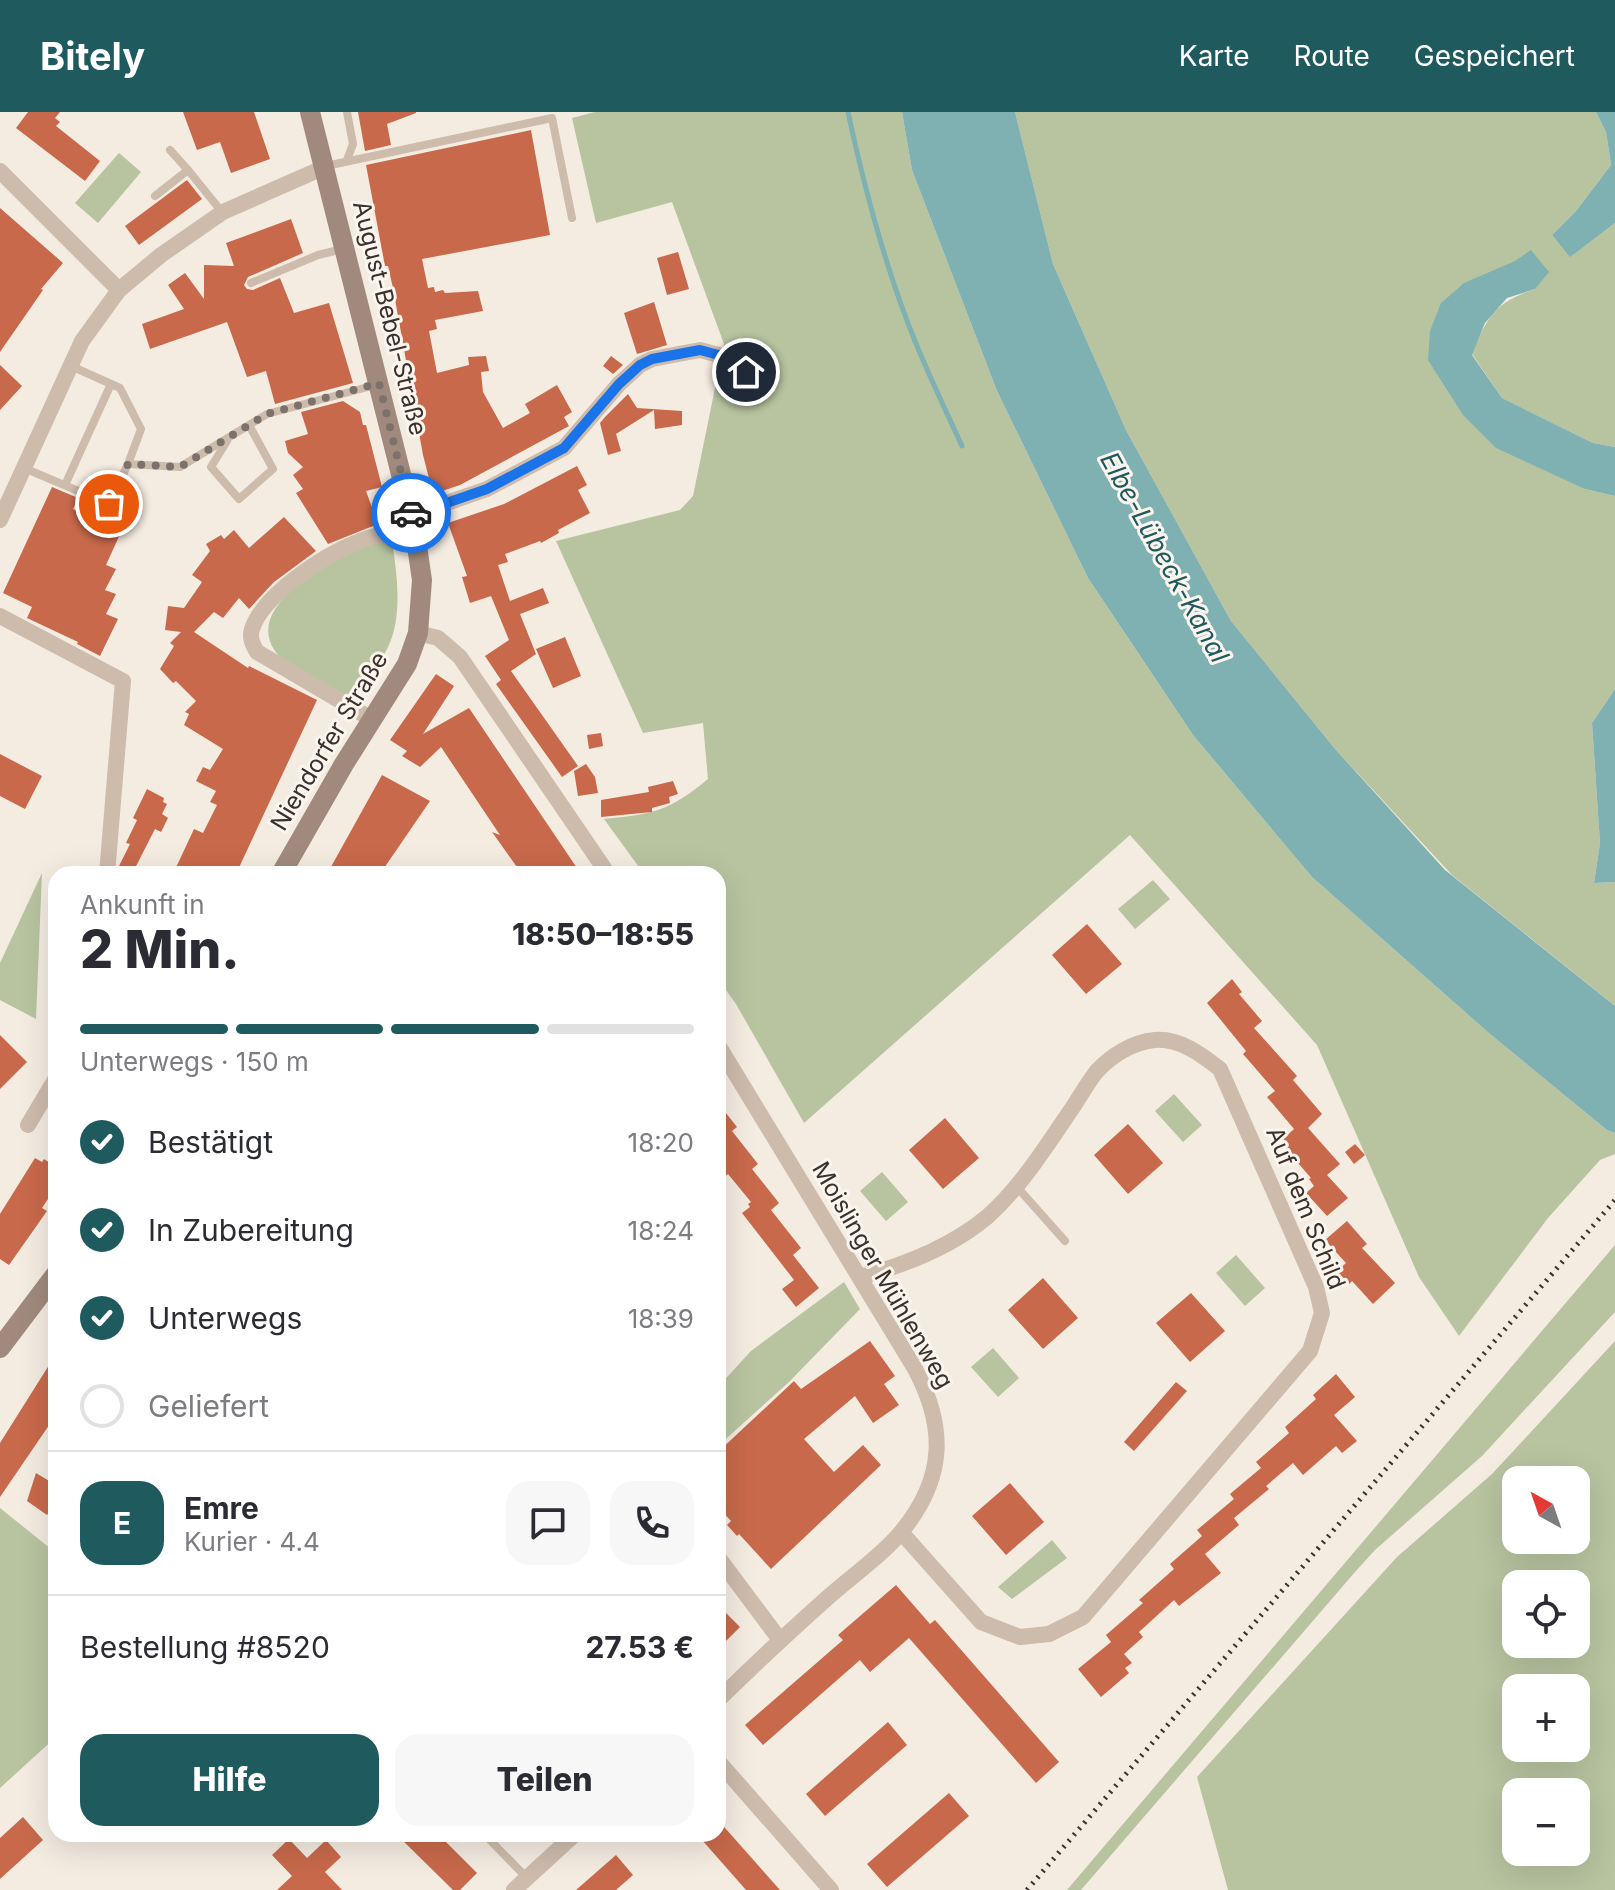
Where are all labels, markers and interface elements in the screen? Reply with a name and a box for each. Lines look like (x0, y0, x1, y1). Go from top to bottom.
text: Bitely (40, 33, 145, 79)
text: Karte (1179, 39, 1250, 73)
text: Route (1294, 39, 1370, 73)
text: Gespeichert (1414, 39, 1575, 73)
street label: August-Bebel-Straße (347, 198, 433, 438)
pin (712, 338, 780, 406)
icon: home (724, 350, 768, 394)
water label: Elbe-Lübeck-Kanal (1094, 446, 1236, 668)
pin (75, 470, 143, 538)
courier (371, 473, 451, 553)
icon: bag (87, 482, 131, 526)
icon: car (389, 491, 433, 535)
street label: Niendorfer Straße (264, 647, 394, 835)
text: Ankunft in (80, 889, 205, 920)
text: 18:50–18:55 (512, 916, 694, 952)
text: 2 Min. (80, 918, 240, 981)
text: Unterwegs · 150 m (80, 1046, 309, 1077)
icon: check (80, 1120, 124, 1164)
street label: Auf dem Schild (1260, 1123, 1352, 1293)
text: Bestätigt (148, 1124, 273, 1160)
text: 18:20 (628, 1127, 694, 1158)
street label: Moislinger Mühlenweg (806, 1157, 960, 1393)
icon: check (80, 1208, 124, 1252)
text: In Zubereitung (148, 1212, 354, 1248)
text: 18:24 (628, 1215, 694, 1246)
icon: check (80, 1296, 124, 1340)
text: Unterwegs (148, 1300, 302, 1336)
text: 18:39 (628, 1303, 694, 1334)
text: Geliefert (148, 1388, 269, 1424)
north arrow (1502, 1466, 1590, 1554)
map controls (1502, 1466, 1590, 1866)
button: chat (506, 1481, 590, 1565)
button: phone (610, 1481, 694, 1565)
text: Emre (184, 1490, 259, 1526)
text: E (113, 1505, 131, 1541)
text: Kurier · 4.4 (184, 1526, 320, 1557)
button: locate (1502, 1570, 1590, 1658)
text: Bestellung #8520 (80, 1629, 330, 1665)
text: 27.53 € (585, 1629, 694, 1665)
button: + (1502, 1674, 1590, 1762)
button: Hilfe (80, 1734, 379, 1826)
button: Teilen (395, 1734, 694, 1826)
button: − (1502, 1778, 1590, 1866)

